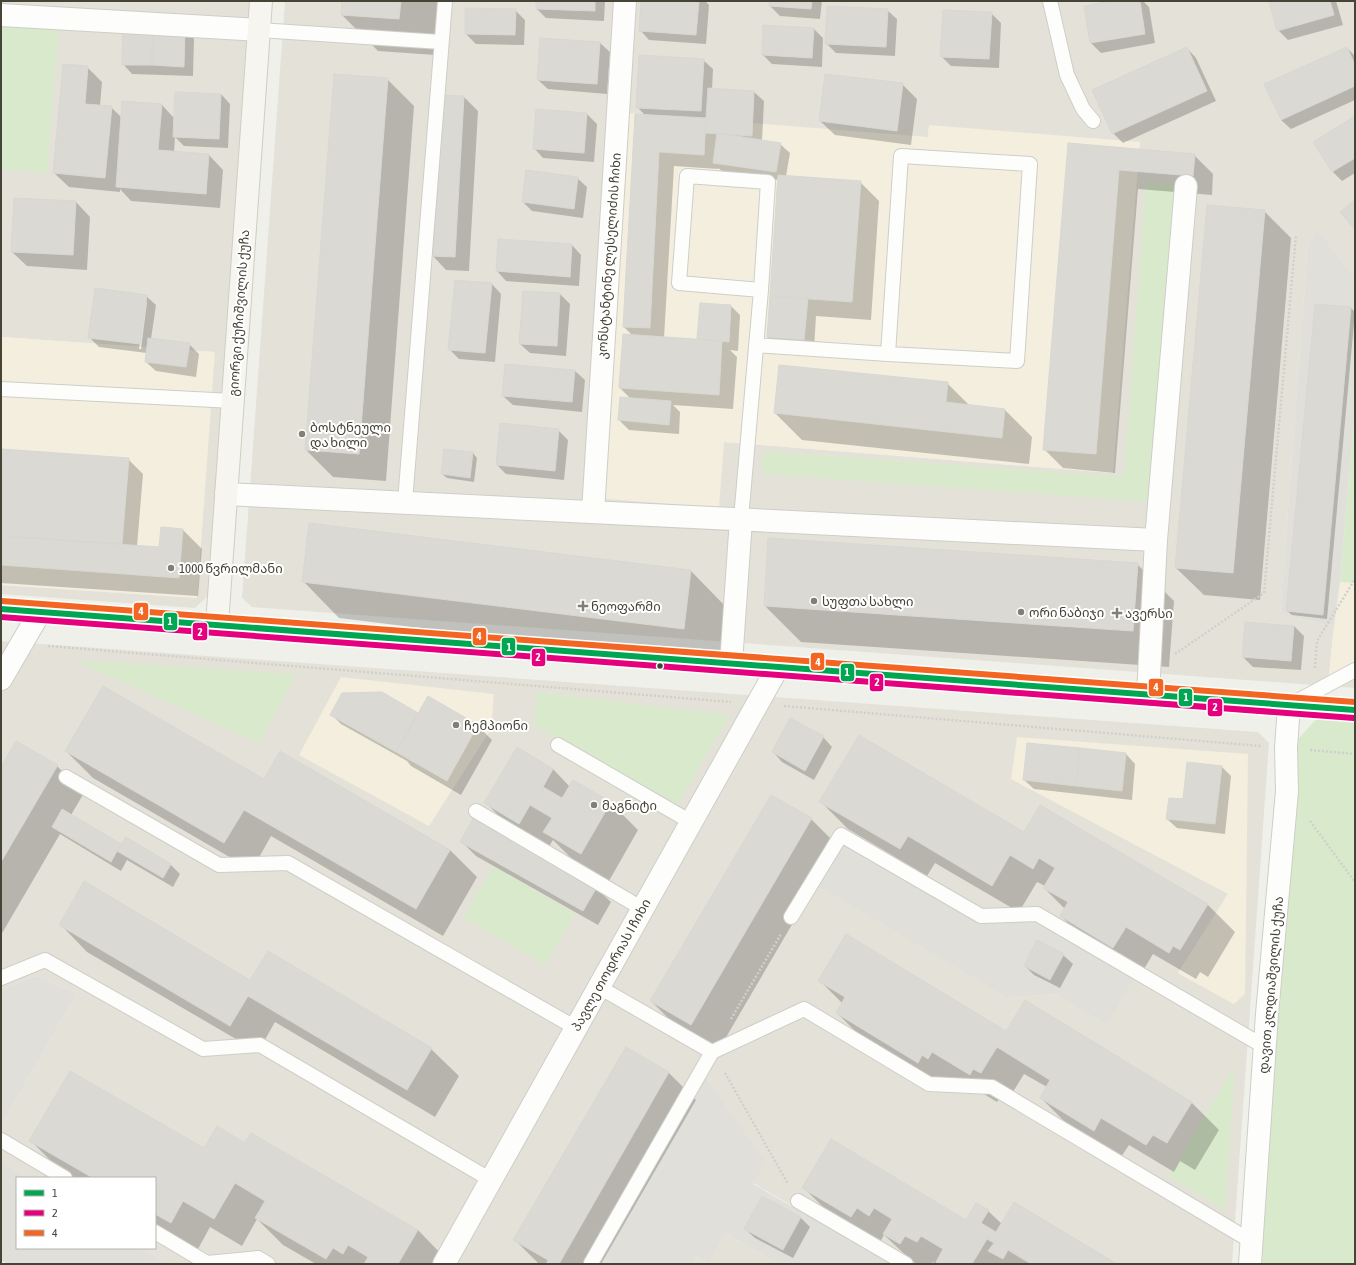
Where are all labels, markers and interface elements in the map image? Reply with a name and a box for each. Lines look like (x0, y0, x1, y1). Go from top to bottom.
street label: კონსტანტინე ლესელიძის ჩიხი (594, 152, 625, 360)
street label: გიორგი ქუჩიშვილის ქუჩა (226, 229, 253, 397)
place label: ბოსტნეული და ხილი (310, 420, 391, 451)
marker: ბოსტნეული და ხილი (297, 429, 307, 439)
place label: 1000 წვრილმანი (179, 561, 283, 577)
marker: 1000 წვრილმანი (166, 563, 176, 573)
place label: სუფთა სახლი (822, 594, 913, 610)
marker: სუფთა სახლი (809, 596, 819, 606)
place label: ნეოფარმი (591, 599, 661, 614)
marker: ნეოფარმი (578, 601, 588, 611)
line badge: 4 (133, 602, 149, 621)
text: 4 (137, 605, 144, 617)
place label: ორი ნაბიჯი (1029, 605, 1104, 620)
place label: ავერსი (1125, 606, 1173, 621)
marker: ორი ნაბიჯი (1016, 607, 1026, 617)
marker: ავერსი (1112, 608, 1122, 618)
line badge: 1 (163, 612, 178, 631)
text: 1 (167, 615, 173, 627)
line badge: 2 (192, 622, 208, 641)
text: 2 (197, 626, 203, 638)
line badge: 4 (472, 627, 487, 646)
text: 4 (475, 630, 482, 642)
line badge: 1 (501, 637, 516, 656)
text: 1 (506, 641, 512, 653)
line badge: 2 (531, 648, 546, 667)
text: 2 (535, 651, 541, 663)
line badge: 4 (810, 652, 825, 671)
text: 4 (814, 656, 821, 668)
unlabelled marker (655, 661, 665, 671)
line badge: 1 (840, 663, 855, 682)
text: 1 (844, 666, 850, 678)
line badge: 2 (869, 673, 884, 692)
text: 2 (874, 676, 880, 688)
line badge: 4 (1148, 678, 1164, 697)
text: 4 (1152, 681, 1159, 693)
line badge: 1 (1178, 688, 1193, 707)
text: 1 (1183, 691, 1189, 703)
line badge: 2 (1207, 698, 1223, 717)
text: 2 (1212, 701, 1218, 713)
place label: ჩემპიონი (464, 718, 528, 733)
marker: ჩემპიონი (451, 720, 461, 730)
place label: მაგნიტი (602, 798, 657, 813)
marker: მაგნიტი (589, 800, 599, 810)
street label: პავლე თოდრიას I ჩიხი (568, 896, 655, 1034)
street label: დავით კლდიაშვილის ქუჩა (1256, 896, 1287, 1074)
legend (16, 1177, 156, 1249)
text: 1 (52, 1186, 58, 1200)
text: 2 (52, 1206, 58, 1220)
text: 4 (52, 1226, 58, 1240)

